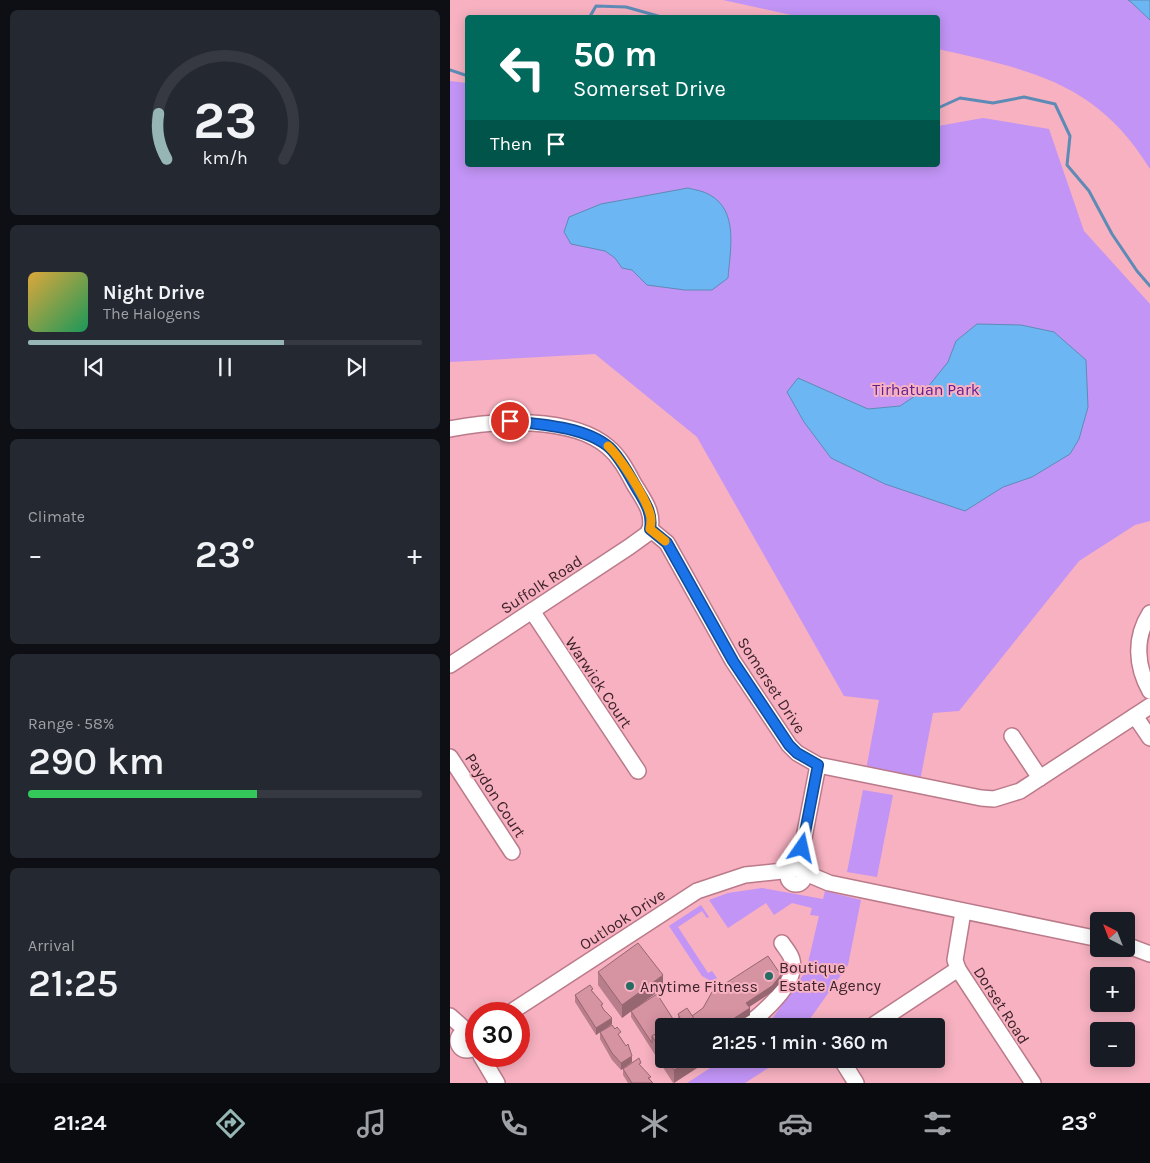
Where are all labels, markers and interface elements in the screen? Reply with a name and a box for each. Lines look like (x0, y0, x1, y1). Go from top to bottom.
text: 50 m (573, 34, 658, 75)
icon: left (490, 35, 555, 100)
text: Somerset Drive (573, 76, 726, 102)
text: 23 (193, 90, 257, 151)
icon: arrive (542, 130, 570, 158)
text: Then (490, 133, 532, 155)
text: km/h (202, 148, 248, 169)
text: Night Drive (103, 282, 205, 304)
text: The Halogens (103, 304, 201, 323)
icon: previous (80, 353, 108, 381)
icon: pause (211, 353, 239, 381)
icon: next (342, 353, 370, 381)
park label: Tirhatuan Park (872, 380, 980, 399)
pin (489, 400, 531, 442)
icon: arrive (496, 407, 524, 435)
text: Climate (28, 507, 85, 526)
text: 23° (195, 532, 255, 577)
text: − (28, 538, 43, 571)
text: + (407, 538, 422, 571)
street label: Suffolk Road (497, 551, 586, 618)
street label: Warwick Court (561, 633, 636, 731)
street label: Somerset Drive (733, 633, 810, 737)
text: Range · 58% (28, 714, 114, 733)
text: 290 km (28, 739, 165, 784)
street label: Paydon Court (461, 749, 530, 841)
position arrow (775, 821, 827, 873)
street label: Outlook Drive (576, 885, 669, 954)
north arrow (1090, 912, 1135, 958)
map controls (1090, 912, 1135, 1067)
text: Arrival (28, 936, 75, 955)
place label: Boutique Estate Agency (779, 958, 882, 995)
text: 21:25 (28, 961, 119, 1006)
street label: Dorset Road (970, 963, 1034, 1047)
button: + (1090, 967, 1135, 1012)
marker: Boutique Estate Agency (763, 970, 775, 982)
place label: Anytime Fitness (640, 977, 758, 996)
marker: Anytime Fitness (624, 980, 636, 992)
speed limit sign: 30 (465, 1002, 530, 1067)
button: − (1090, 1022, 1135, 1067)
text: 21:25 · 1 min · 360 m (712, 1032, 888, 1054)
icon: directions (213, 1106, 248, 1141)
icon: music (354, 1106, 389, 1141)
icon: phone (496, 1106, 531, 1141)
icon: climate (637, 1106, 672, 1141)
icon: car (778, 1106, 813, 1141)
icon: filters (920, 1106, 955, 1141)
text: 21:24 (53, 1110, 107, 1136)
text: 23° (1061, 1110, 1097, 1136)

